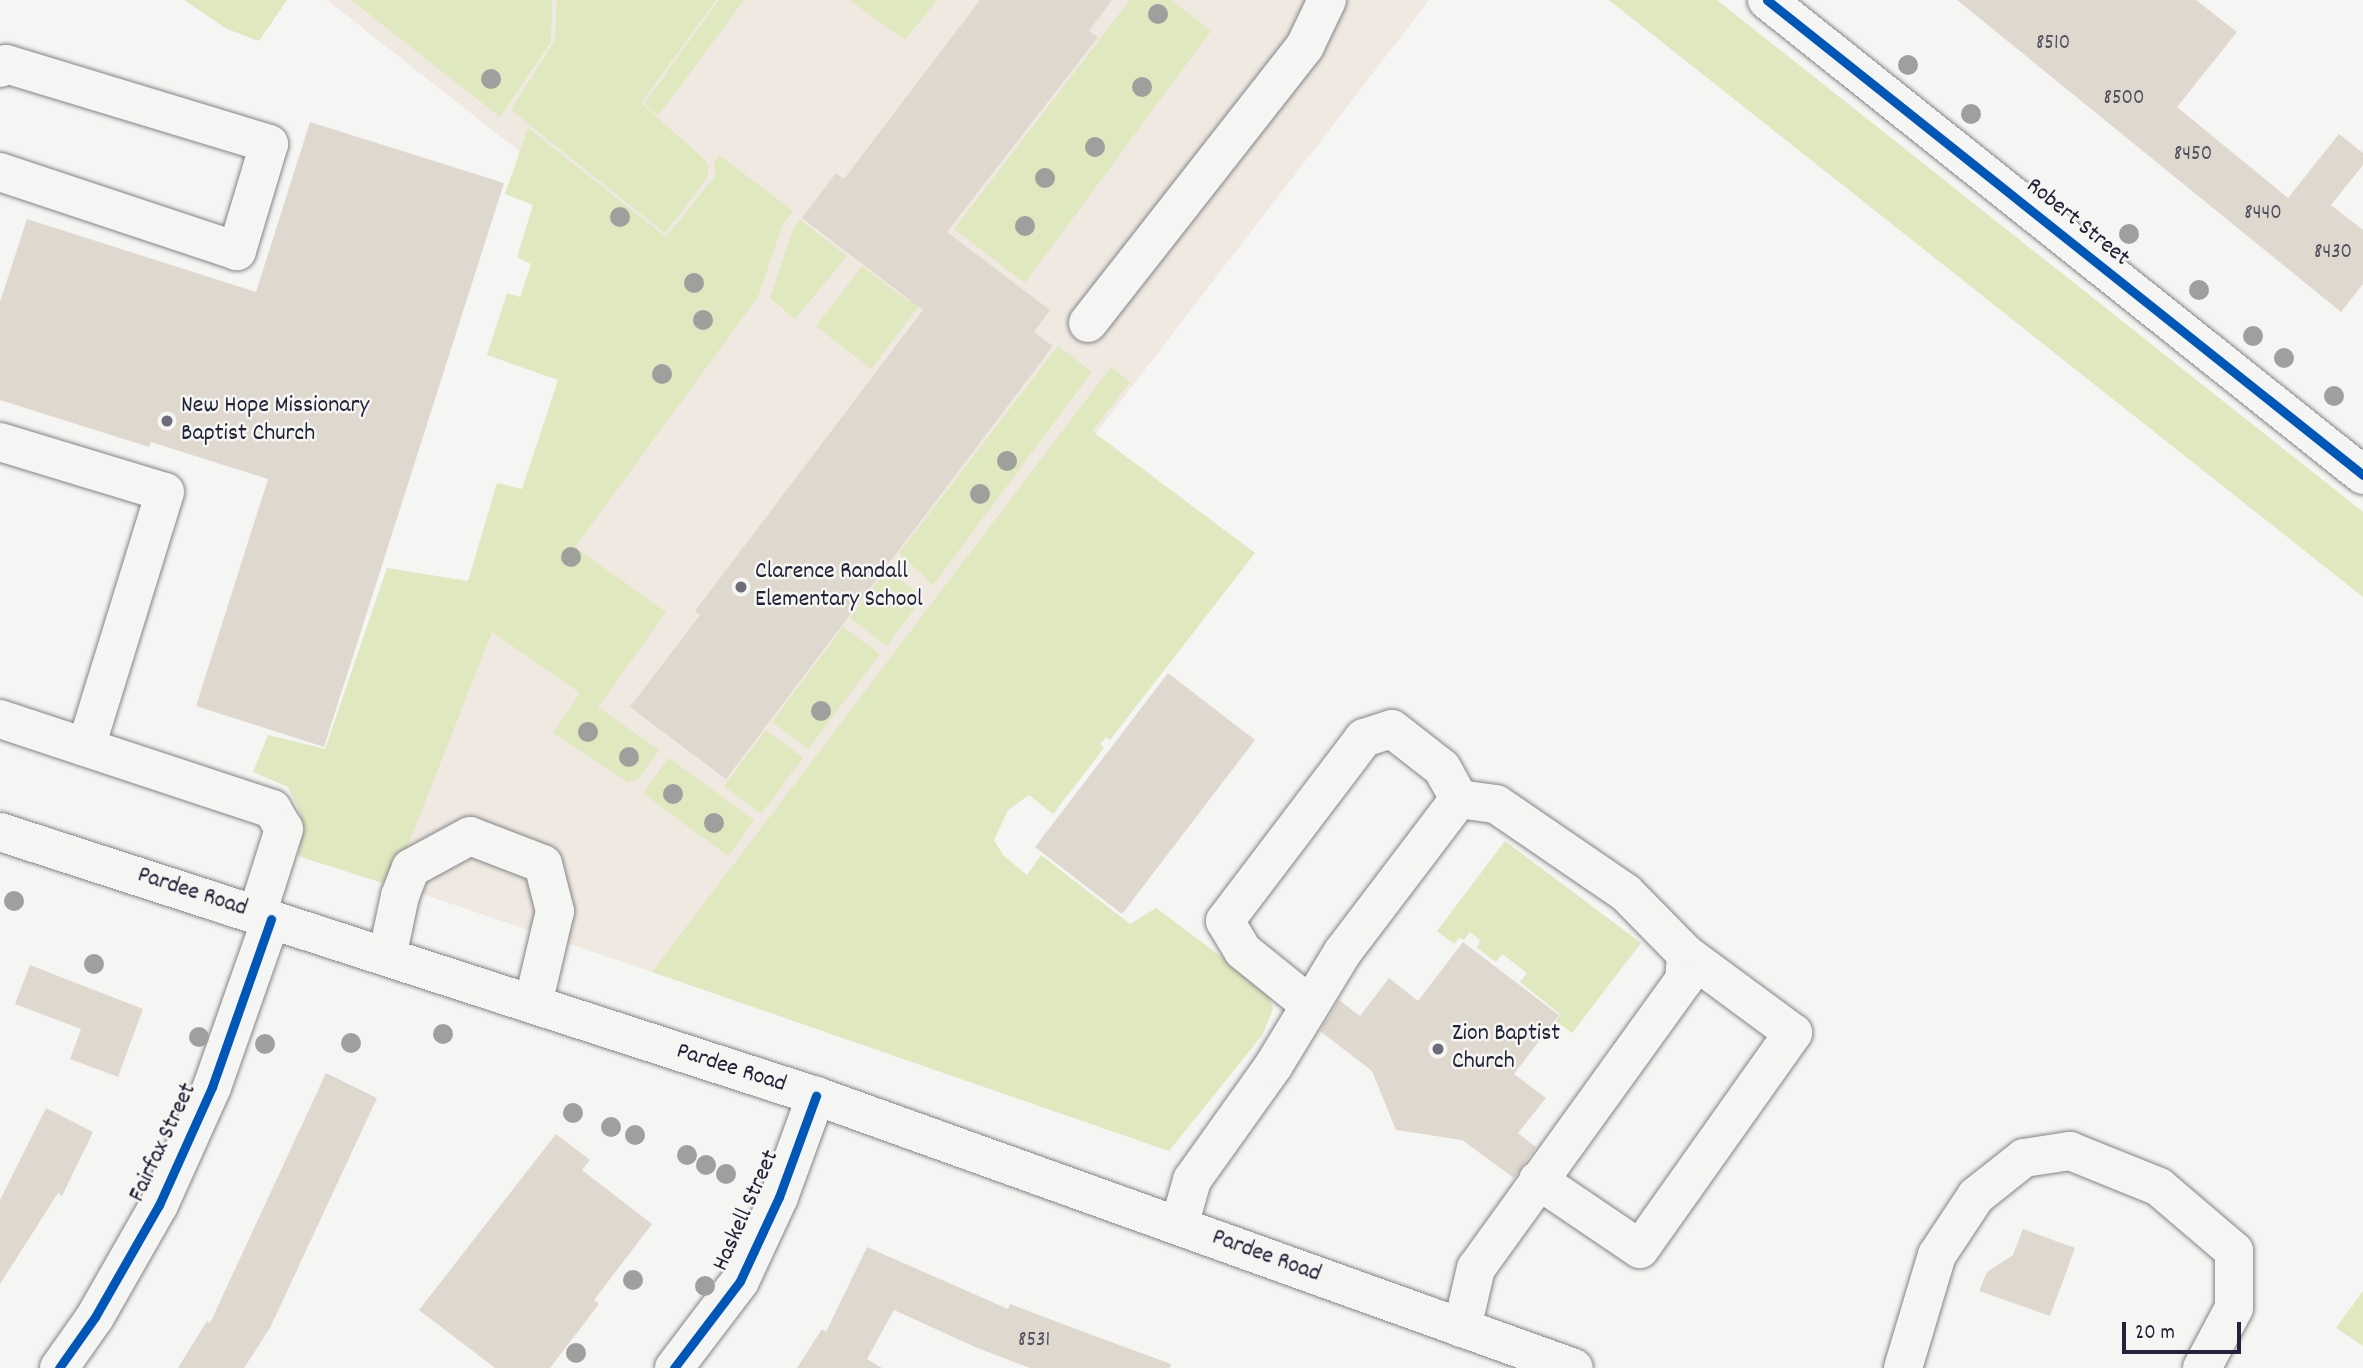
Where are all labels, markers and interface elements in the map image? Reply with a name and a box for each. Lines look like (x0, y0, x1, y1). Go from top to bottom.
house number: 8510 (2036, 31, 2070, 57)
house number: 8500 (2103, 86, 2145, 112)
house number: 8450 (2174, 142, 2212, 168)
street label: Robert Street (2019, 173, 2135, 273)
house number: 8440 (2244, 201, 2282, 227)
house number: 8430 (2314, 240, 2352, 266)
place label: New Hope Missionary Baptist Church (181, 393, 369, 449)
marker: New Hope Missionary Baptist Church (159, 413, 175, 429)
place label: Clarence Randall Elementary School (755, 559, 923, 615)
marker: Clarence Randall Elementary School (733, 579, 749, 595)
street label: Pardee Road (133, 862, 251, 924)
place label: Zion Baptist Church (1452, 1021, 1560, 1077)
street label: Pardee Road (672, 1038, 790, 1100)
marker: Zion Baptist Church (1430, 1041, 1446, 1057)
street label: Fairfax Street (124, 1079, 204, 1207)
street label: Haskell Street (708, 1146, 786, 1276)
street label: Pardee Road (1208, 1224, 1324, 1290)
scale bar (2125, 1308, 2244, 1352)
text: 20 m (2135, 1319, 2175, 1349)
house number: 8531 (1018, 1328, 1050, 1354)

